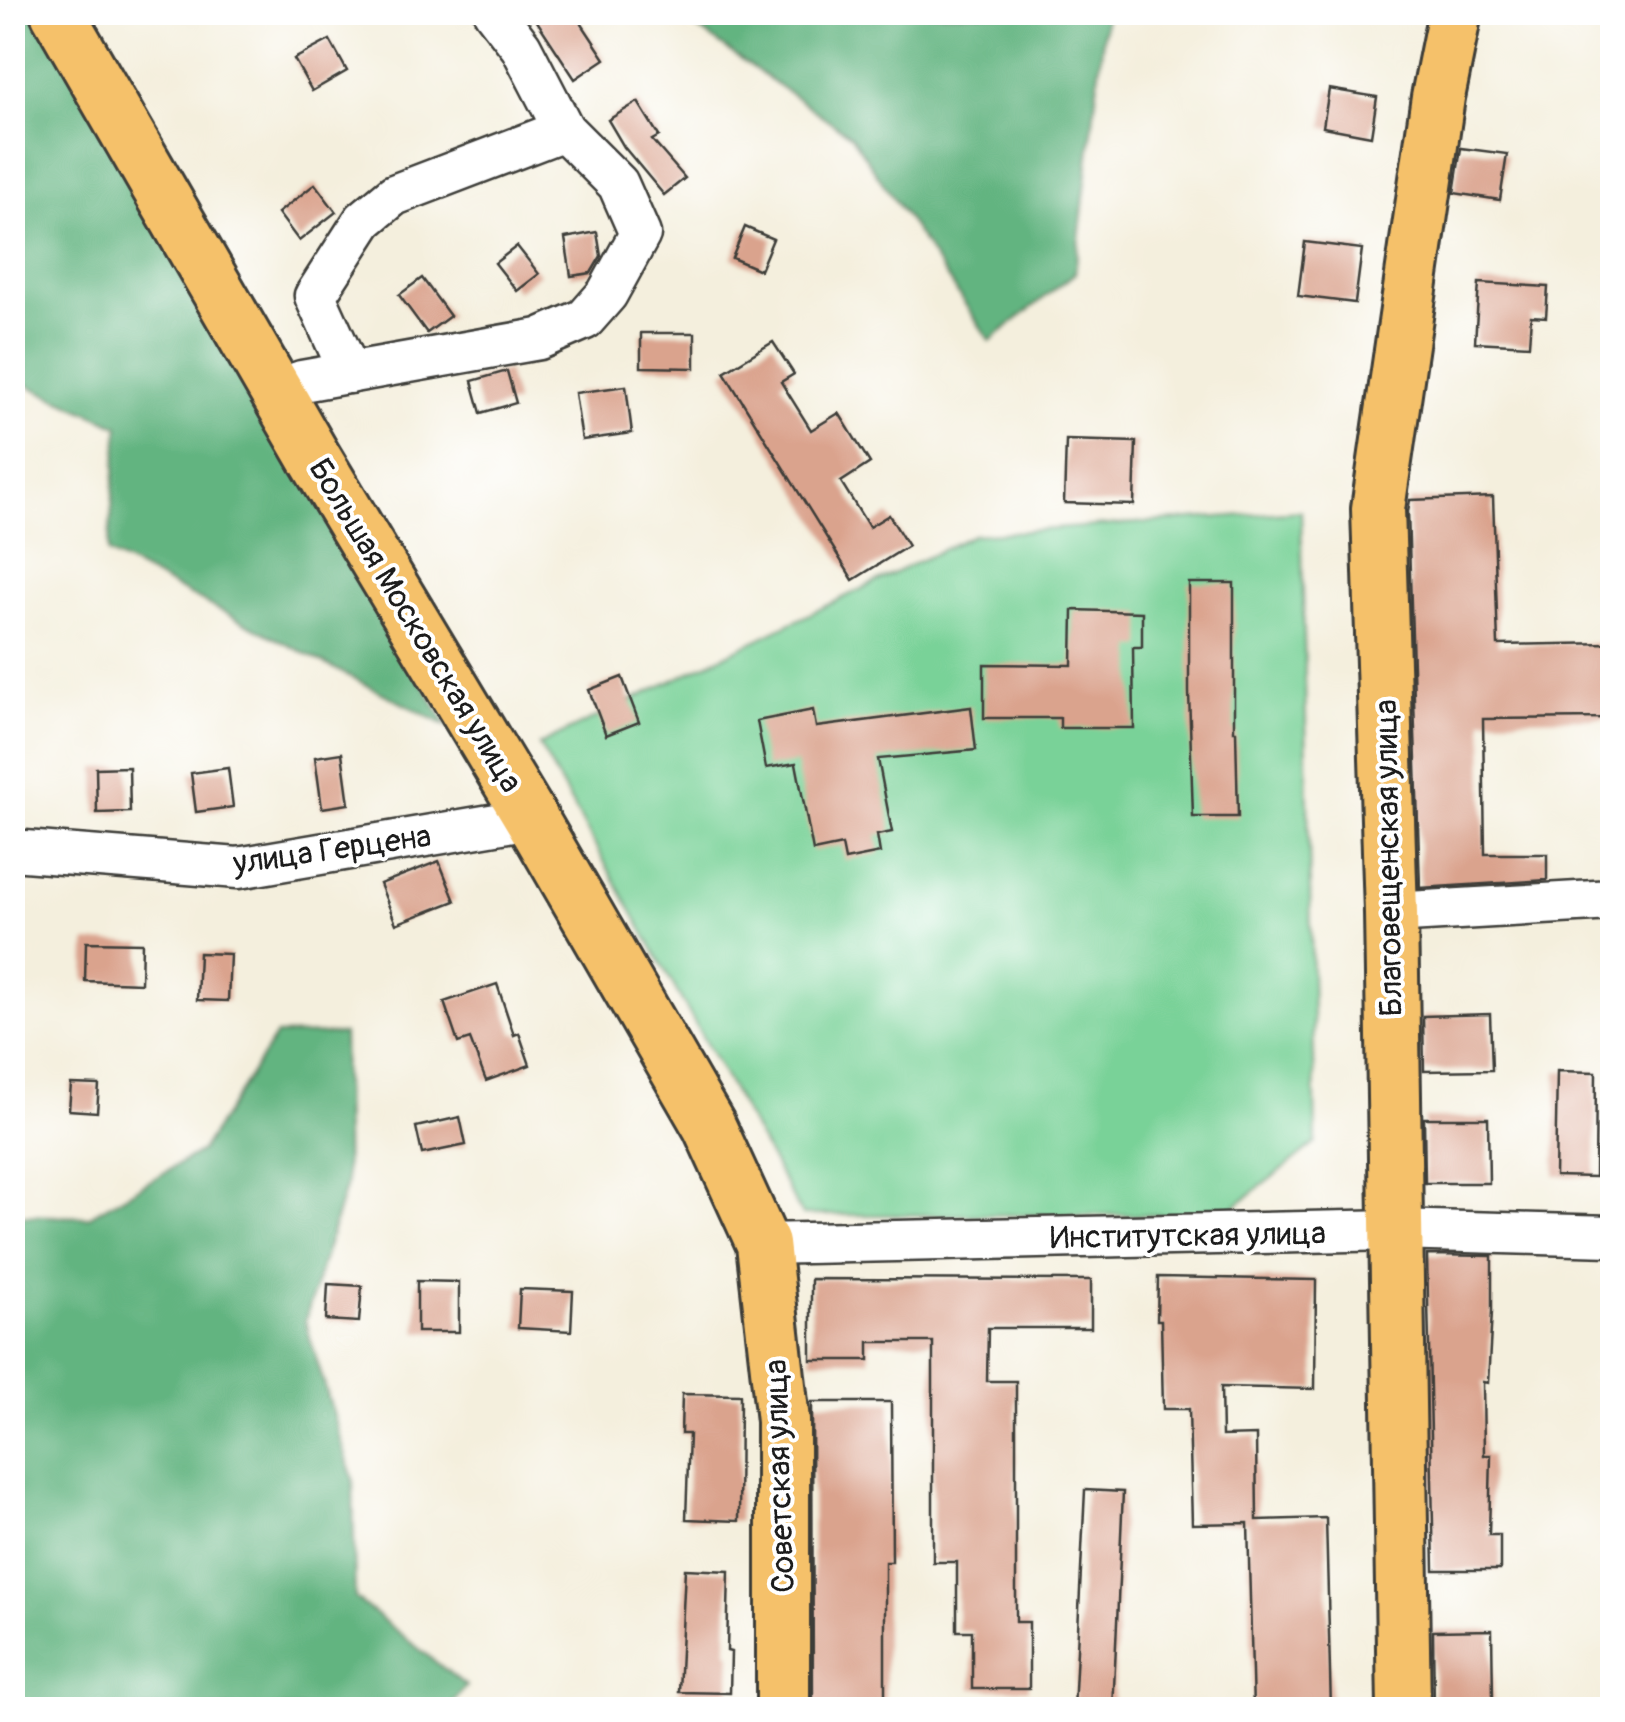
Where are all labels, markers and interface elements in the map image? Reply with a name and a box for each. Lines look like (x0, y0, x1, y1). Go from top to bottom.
street label: Большая Московская улица (299, 451, 531, 800)
street label: Благовещенская улица (1366, 699, 1412, 1017)
street label: улица Герцена (230, 816, 434, 884)
street label: Институтская улица (1050, 1214, 1326, 1258)
street label: Советская улица (756, 1358, 804, 1593)

